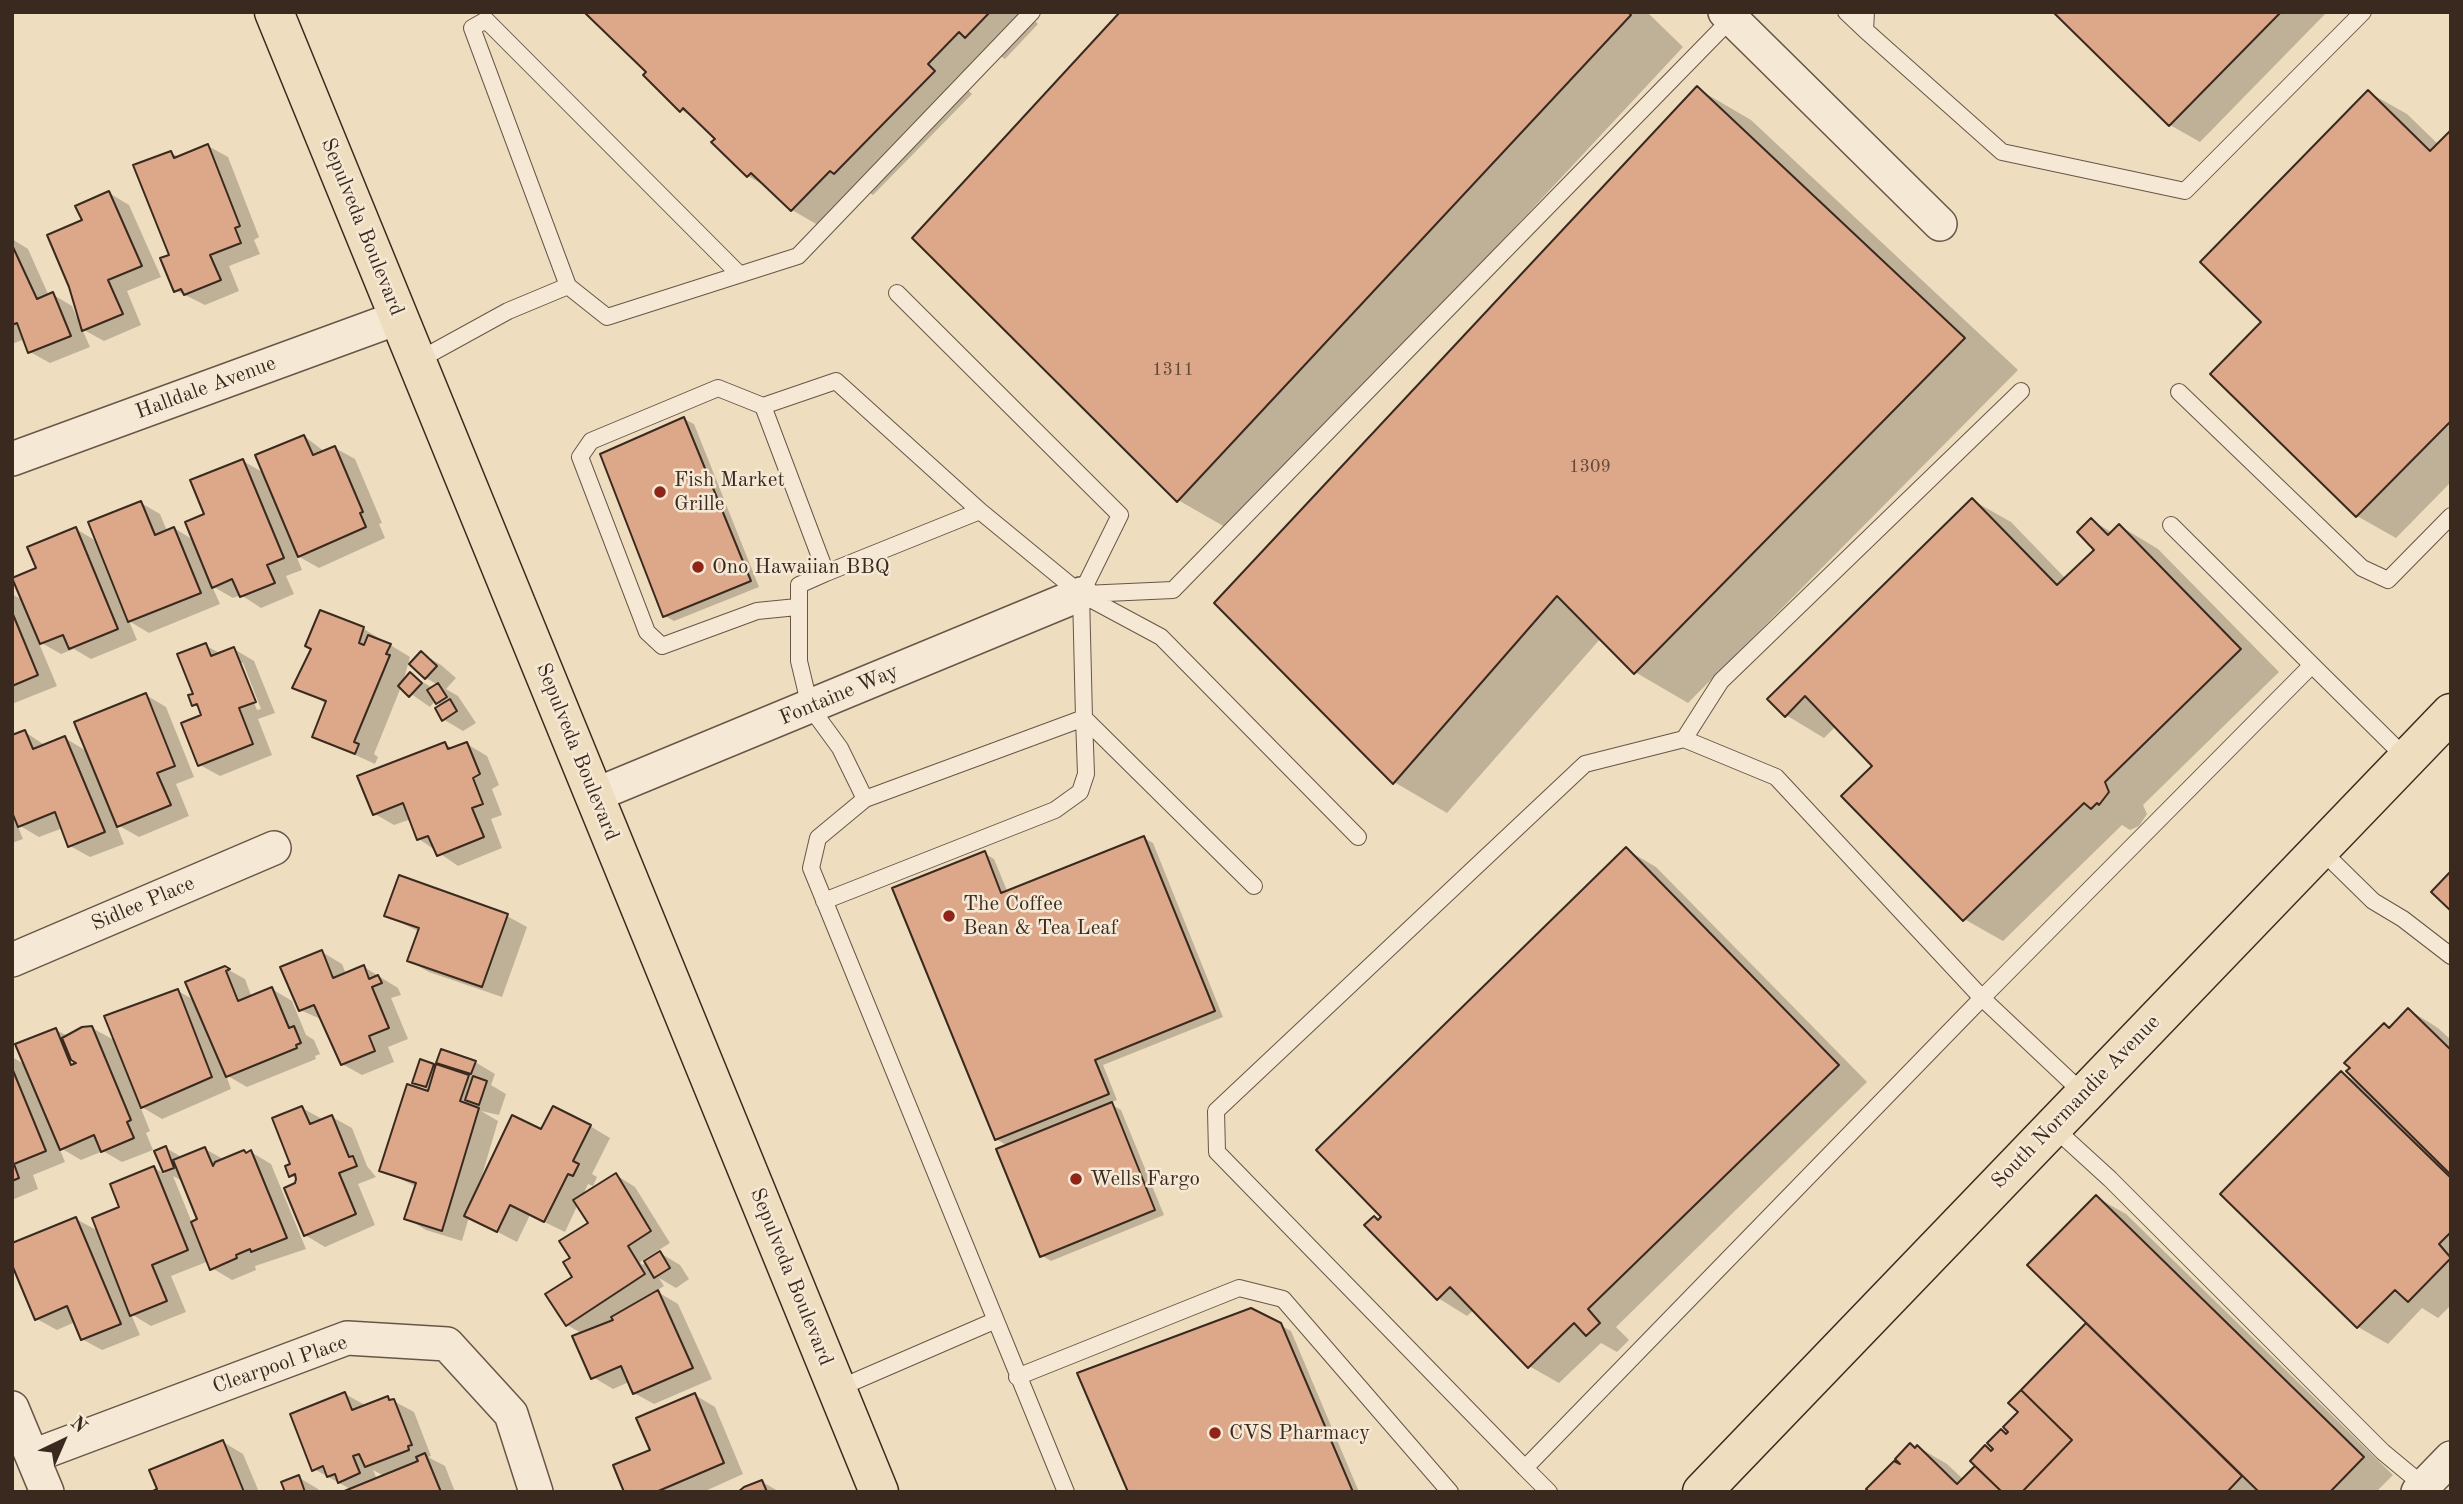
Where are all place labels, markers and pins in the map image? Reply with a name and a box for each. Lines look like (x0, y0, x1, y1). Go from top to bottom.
place label: Fish Market Grille (674, 467, 785, 517)
marker: Fish Market Grille (652, 484, 668, 500)
place label: Ono Hawaiian BBQ (712, 554, 889, 580)
marker: Ono Hawaiian BBQ (690, 559, 706, 575)
place label: The Coffee Bean & Tea Leaf (963, 891, 1118, 941)
marker: The Coffee Bean & Tea Leaf (941, 908, 957, 924)
place label: Wells Fargo (1090, 1166, 1200, 1192)
marker: Wells Fargo (1068, 1171, 1084, 1187)
place label: CVS Pharmacy (1229, 1420, 1370, 1446)
marker: CVS Pharmacy (1207, 1425, 1223, 1441)

